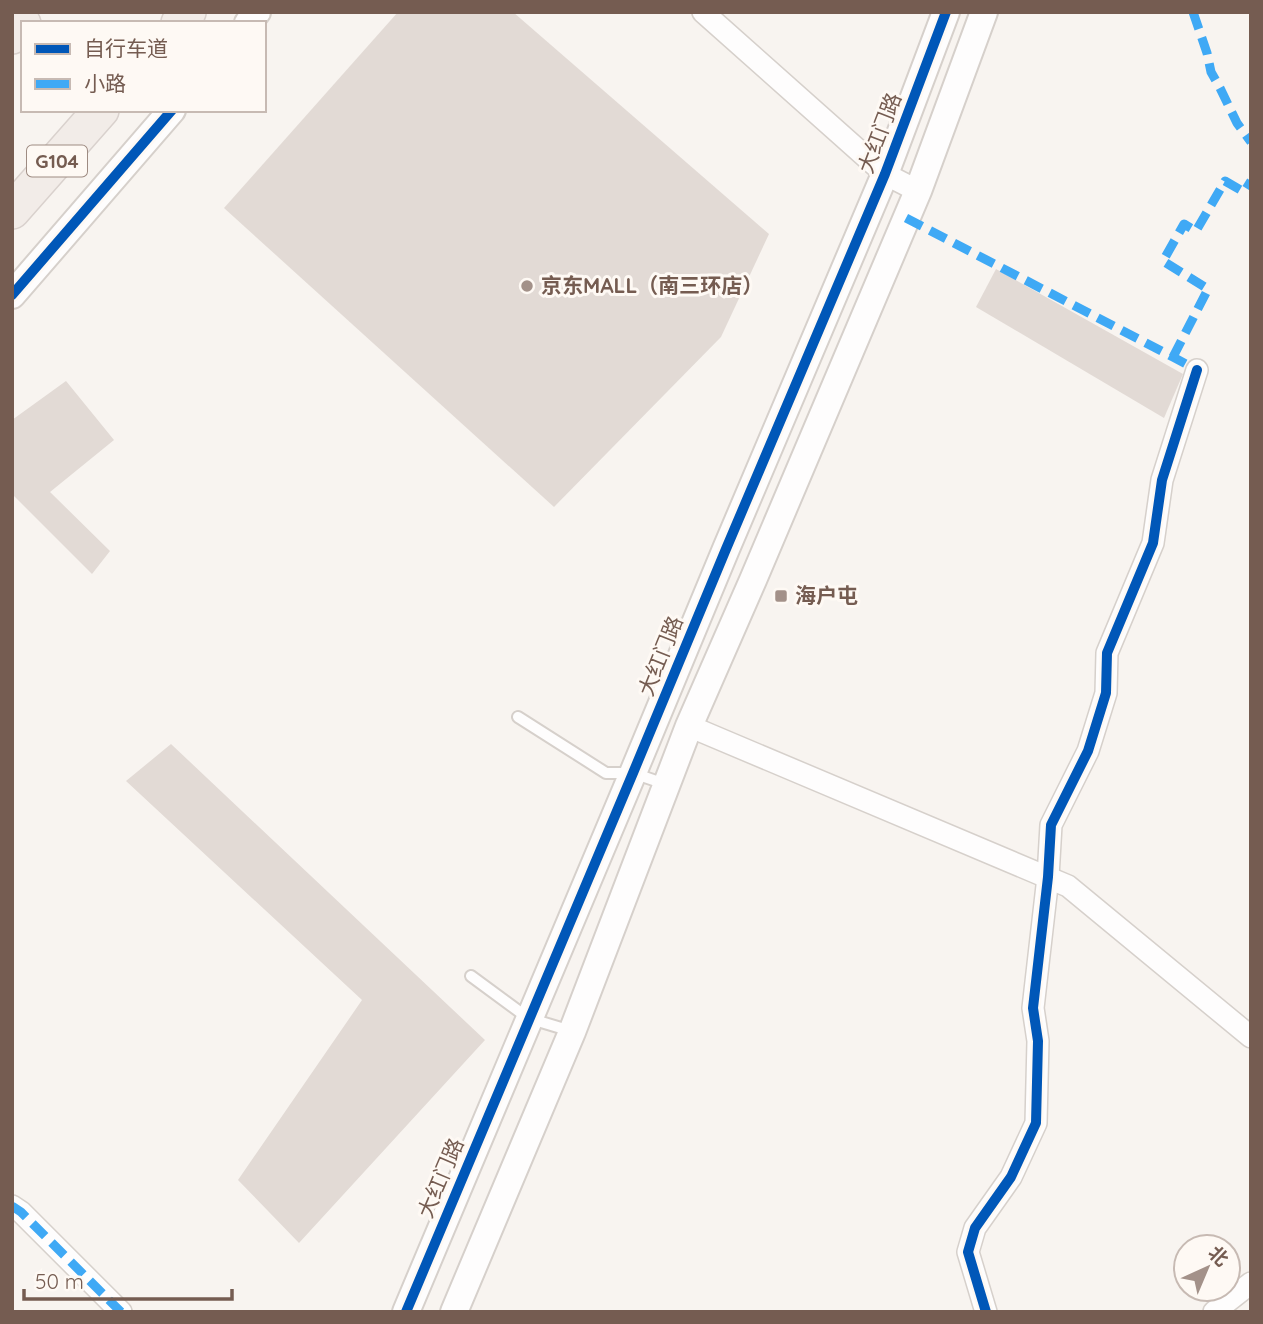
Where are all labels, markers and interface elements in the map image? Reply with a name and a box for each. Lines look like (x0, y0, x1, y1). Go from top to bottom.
legend (21, 21, 266, 112)
text: 自行车道 (84, 35, 168, 61)
text: 小路 (84, 70, 126, 96)
street label: 大红门路 (852, 89, 906, 177)
road number: G104 (27, 146, 87, 176)
place label: 京东MALL（南三环店） (541, 272, 763, 298)
marker: 京东MALL（南三环店） (519, 278, 535, 294)
place label: 海户屯 (795, 582, 858, 608)
marker: 海户屯 (773, 588, 789, 604)
street label: 大红门路 (632, 612, 688, 699)
street label: 大红门路 (412, 1134, 468, 1221)
north arrow (1172, 1233, 1242, 1303)
text: 北 (1204, 1241, 1234, 1271)
scale bar (24, 1258, 233, 1302)
text: 50 m (35, 1268, 84, 1294)

